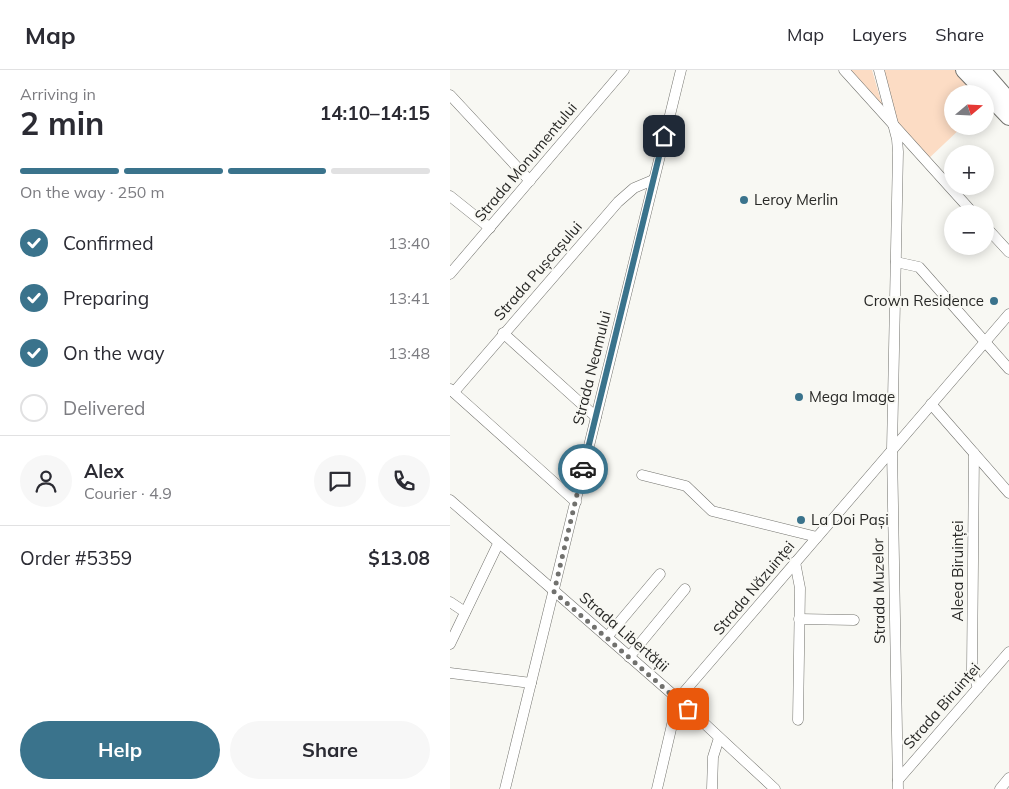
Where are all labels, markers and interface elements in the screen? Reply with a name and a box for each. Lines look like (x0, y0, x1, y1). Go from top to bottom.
text: Map (25, 20, 76, 50)
text: Map (787, 23, 824, 46)
text: Layers (852, 23, 907, 46)
text: Share (935, 23, 984, 46)
text: Arriving in (20, 84, 96, 104)
north arrow (944, 85, 994, 135)
map controls (944, 85, 994, 255)
street label: Strada Monumentului (470, 98, 581, 225)
text: 14:10–14:15 (320, 101, 430, 125)
text: 2 min (20, 103, 104, 143)
pin (643, 115, 685, 157)
icon: home (650, 122, 678, 150)
button: + (944, 145, 994, 195)
text: On the way · 250 m (20, 182, 165, 202)
place label: Leroy Merlin (754, 190, 838, 209)
marker: Leroy Merlin (738, 194, 750, 206)
button: − (944, 205, 994, 255)
street label: Strada Pușcașului (489, 217, 586, 324)
icon: check (20, 229, 48, 257)
text: Confirmed (63, 231, 154, 255)
text: 13:40 (388, 233, 430, 253)
icon: check (20, 284, 48, 312)
text: Preparing (63, 286, 149, 310)
text: 13:41 (388, 288, 430, 308)
place label: Crown Residence (863, 291, 984, 310)
marker: Crown Residence (988, 295, 1000, 307)
street label: Strada Neamului (568, 309, 615, 427)
icon: check (20, 339, 48, 367)
text: On the way (63, 341, 165, 365)
text: 13:48 (388, 343, 430, 363)
place label: Mega Image (809, 387, 895, 406)
marker: Mega Image (793, 391, 805, 403)
text: Delivered (63, 396, 145, 420)
courier (558, 444, 608, 494)
button: person (20, 455, 72, 507)
button: chat (314, 455, 366, 507)
button: phone (378, 455, 430, 507)
icon: car (569, 455, 597, 483)
text: Alex (84, 459, 124, 483)
text: Courier · 4.9 (84, 483, 172, 503)
place label: La Doi Pași (811, 510, 889, 529)
marker: La Doi Pași (795, 514, 807, 526)
street label: Aleea Biruinței (948, 521, 967, 621)
street label: Strada Năzuinței (709, 537, 798, 639)
street label: Strada Muzelor (868, 537, 889, 644)
text: Order #5359 (20, 546, 132, 570)
text: $13.08 (368, 546, 430, 570)
street label: Strada Libertății (576, 588, 673, 676)
street label: Strada Biruinței (899, 659, 984, 753)
pin (667, 688, 709, 730)
icon: bag (674, 695, 702, 723)
button: Help (20, 721, 220, 779)
button: Share (230, 721, 430, 779)

